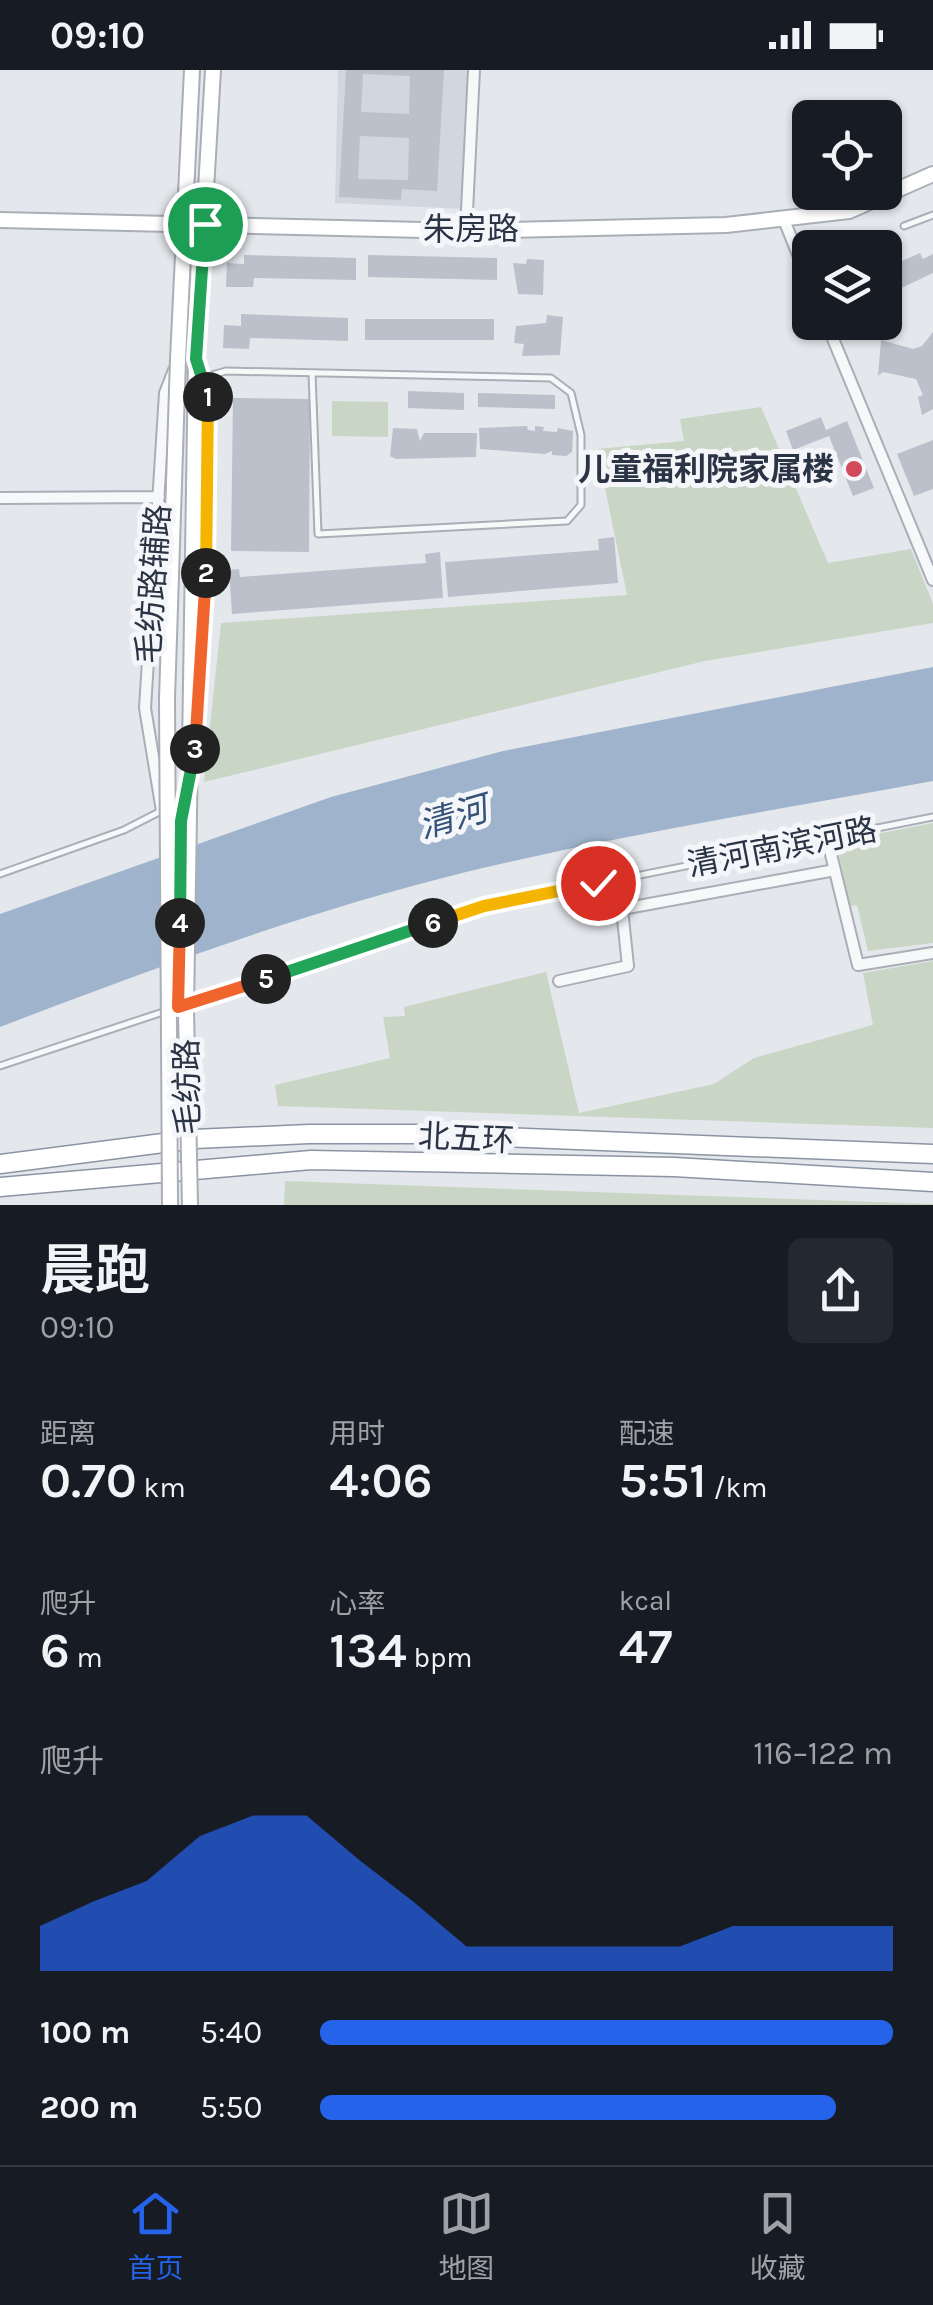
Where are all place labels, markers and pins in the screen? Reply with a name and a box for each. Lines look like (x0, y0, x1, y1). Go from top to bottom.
pin (163, 182, 248, 267)
pin: 1 (183, 372, 233, 422)
place label: 儿童福利院家属楼 (578, 451, 834, 488)
marker: 儿童福利院家属楼 (843, 458, 865, 480)
pin: 2 (181, 548, 231, 598)
pin: 3 (170, 724, 220, 774)
pin (556, 841, 641, 926)
pin: 4 (155, 898, 205, 948)
pin: 6 (408, 898, 458, 948)
pin: 5 (241, 954, 291, 1004)

